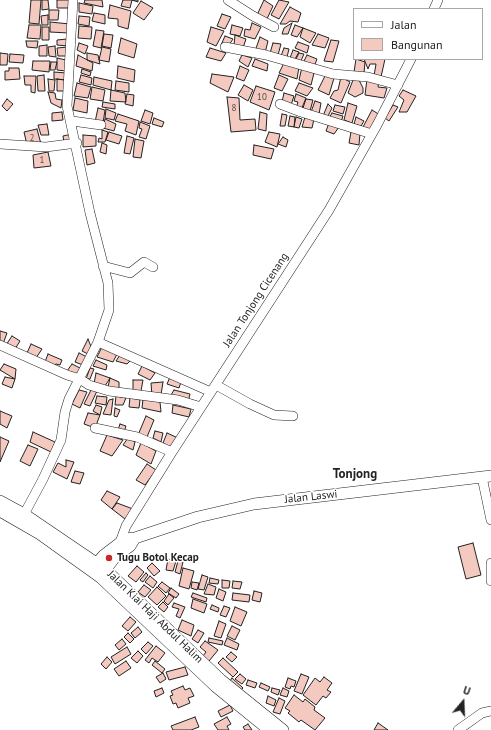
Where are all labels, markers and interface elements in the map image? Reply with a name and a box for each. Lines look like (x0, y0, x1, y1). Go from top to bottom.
legend (353, 8, 483, 60)
text: Jalan (391, 17, 416, 32)
text: Bangunan (391, 37, 443, 52)
house number: 10 (257, 92, 267, 102)
house number: 8 (232, 103, 236, 113)
house number: 2 (30, 133, 34, 143)
house number: 1 (40, 155, 44, 165)
street label: Jalan Tonjong Cicenang (221, 250, 291, 350)
district label: Tonjong (333, 466, 377, 482)
street label: Jalan Laswi (284, 488, 338, 506)
place label: Tugu Botol Kecap (117, 551, 199, 565)
marker: Tugu Botol Kecap (104, 553, 114, 563)
street label: Jalan Kiai Haji Abdul Halim (105, 568, 205, 666)
north arrow (443, 682, 483, 722)
text: U (461, 683, 472, 698)

